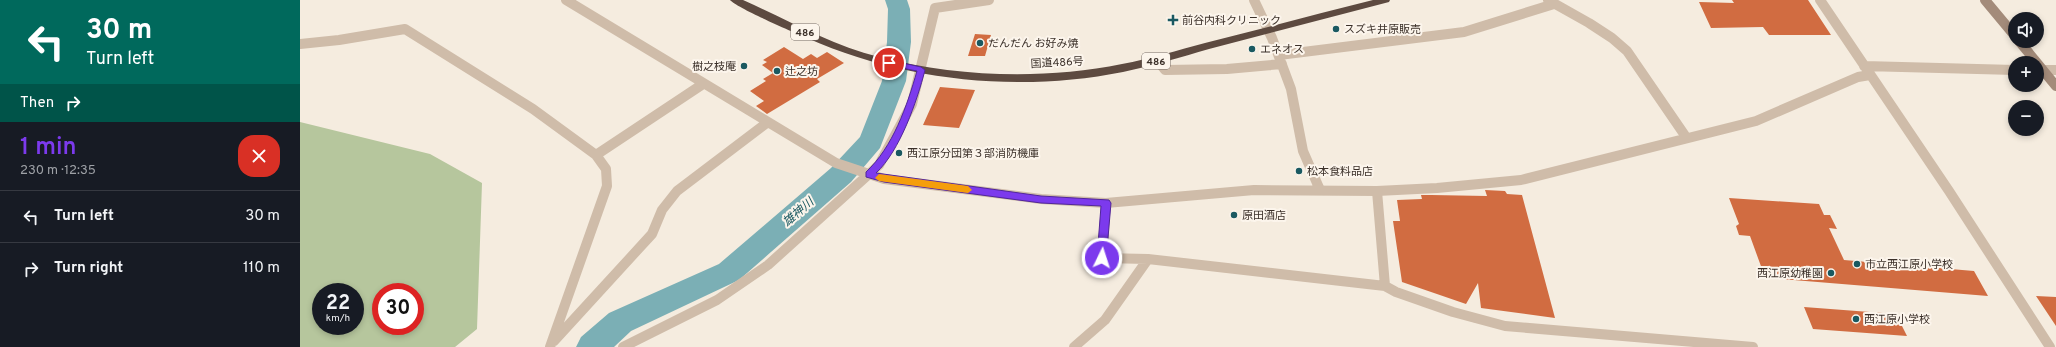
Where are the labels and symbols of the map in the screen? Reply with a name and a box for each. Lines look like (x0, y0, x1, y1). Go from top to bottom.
marker: 前谷内科クリニック (1167, 14, 1179, 26)
place label: 前谷内科クリニック (1182, 14, 1281, 28)
place label: スズキ井原販売 (1344, 23, 1421, 37)
road number: 486 (791, 24, 819, 40)
marker: スズキ井原販売 (1331, 24, 1341, 34)
place label: だんだん お好み焼 (988, 37, 1079, 51)
marker: だんだん お好み焼 (975, 38, 985, 48)
place label: エネオス (1260, 43, 1304, 57)
marker: エネオス (1247, 44, 1257, 54)
pin (872, 46, 906, 80)
road number: 486 (1142, 53, 1170, 69)
street label: 国道486号 (1030, 55, 1084, 71)
place label: 樹之枝庵 (692, 60, 736, 74)
marker: 樹之枝庵 (739, 61, 749, 71)
place label: 辻之坊 (785, 65, 818, 79)
marker: 辻之坊 (772, 66, 782, 76)
place label: 西江原分団第３部消防機庫 (907, 147, 1039, 161)
marker: 西江原分団第３部消防機庫 (894, 148, 904, 158)
place label: 松本食料品店 (1307, 165, 1373, 179)
marker: 松本食料品店 (1294, 166, 1304, 176)
water label: 雄神川 (780, 194, 819, 231)
place label: 原田酒店 (1242, 209, 1286, 223)
marker: 原田酒店 (1229, 210, 1239, 220)
position arrow (1081, 237, 1123, 279)
place label: 市立西江原小学校 (1865, 258, 1953, 272)
marker: 市立西江原小学校 (1852, 259, 1862, 269)
place label: 西江原幼稚園 (1757, 267, 1823, 281)
marker: 西江原幼稚園 (1826, 268, 1836, 278)
speed limit sign: 30 (372, 283, 424, 335)
place label: 西江原小学校 (1864, 313, 1930, 327)
marker: 西江原小学校 (1851, 314, 1861, 324)

